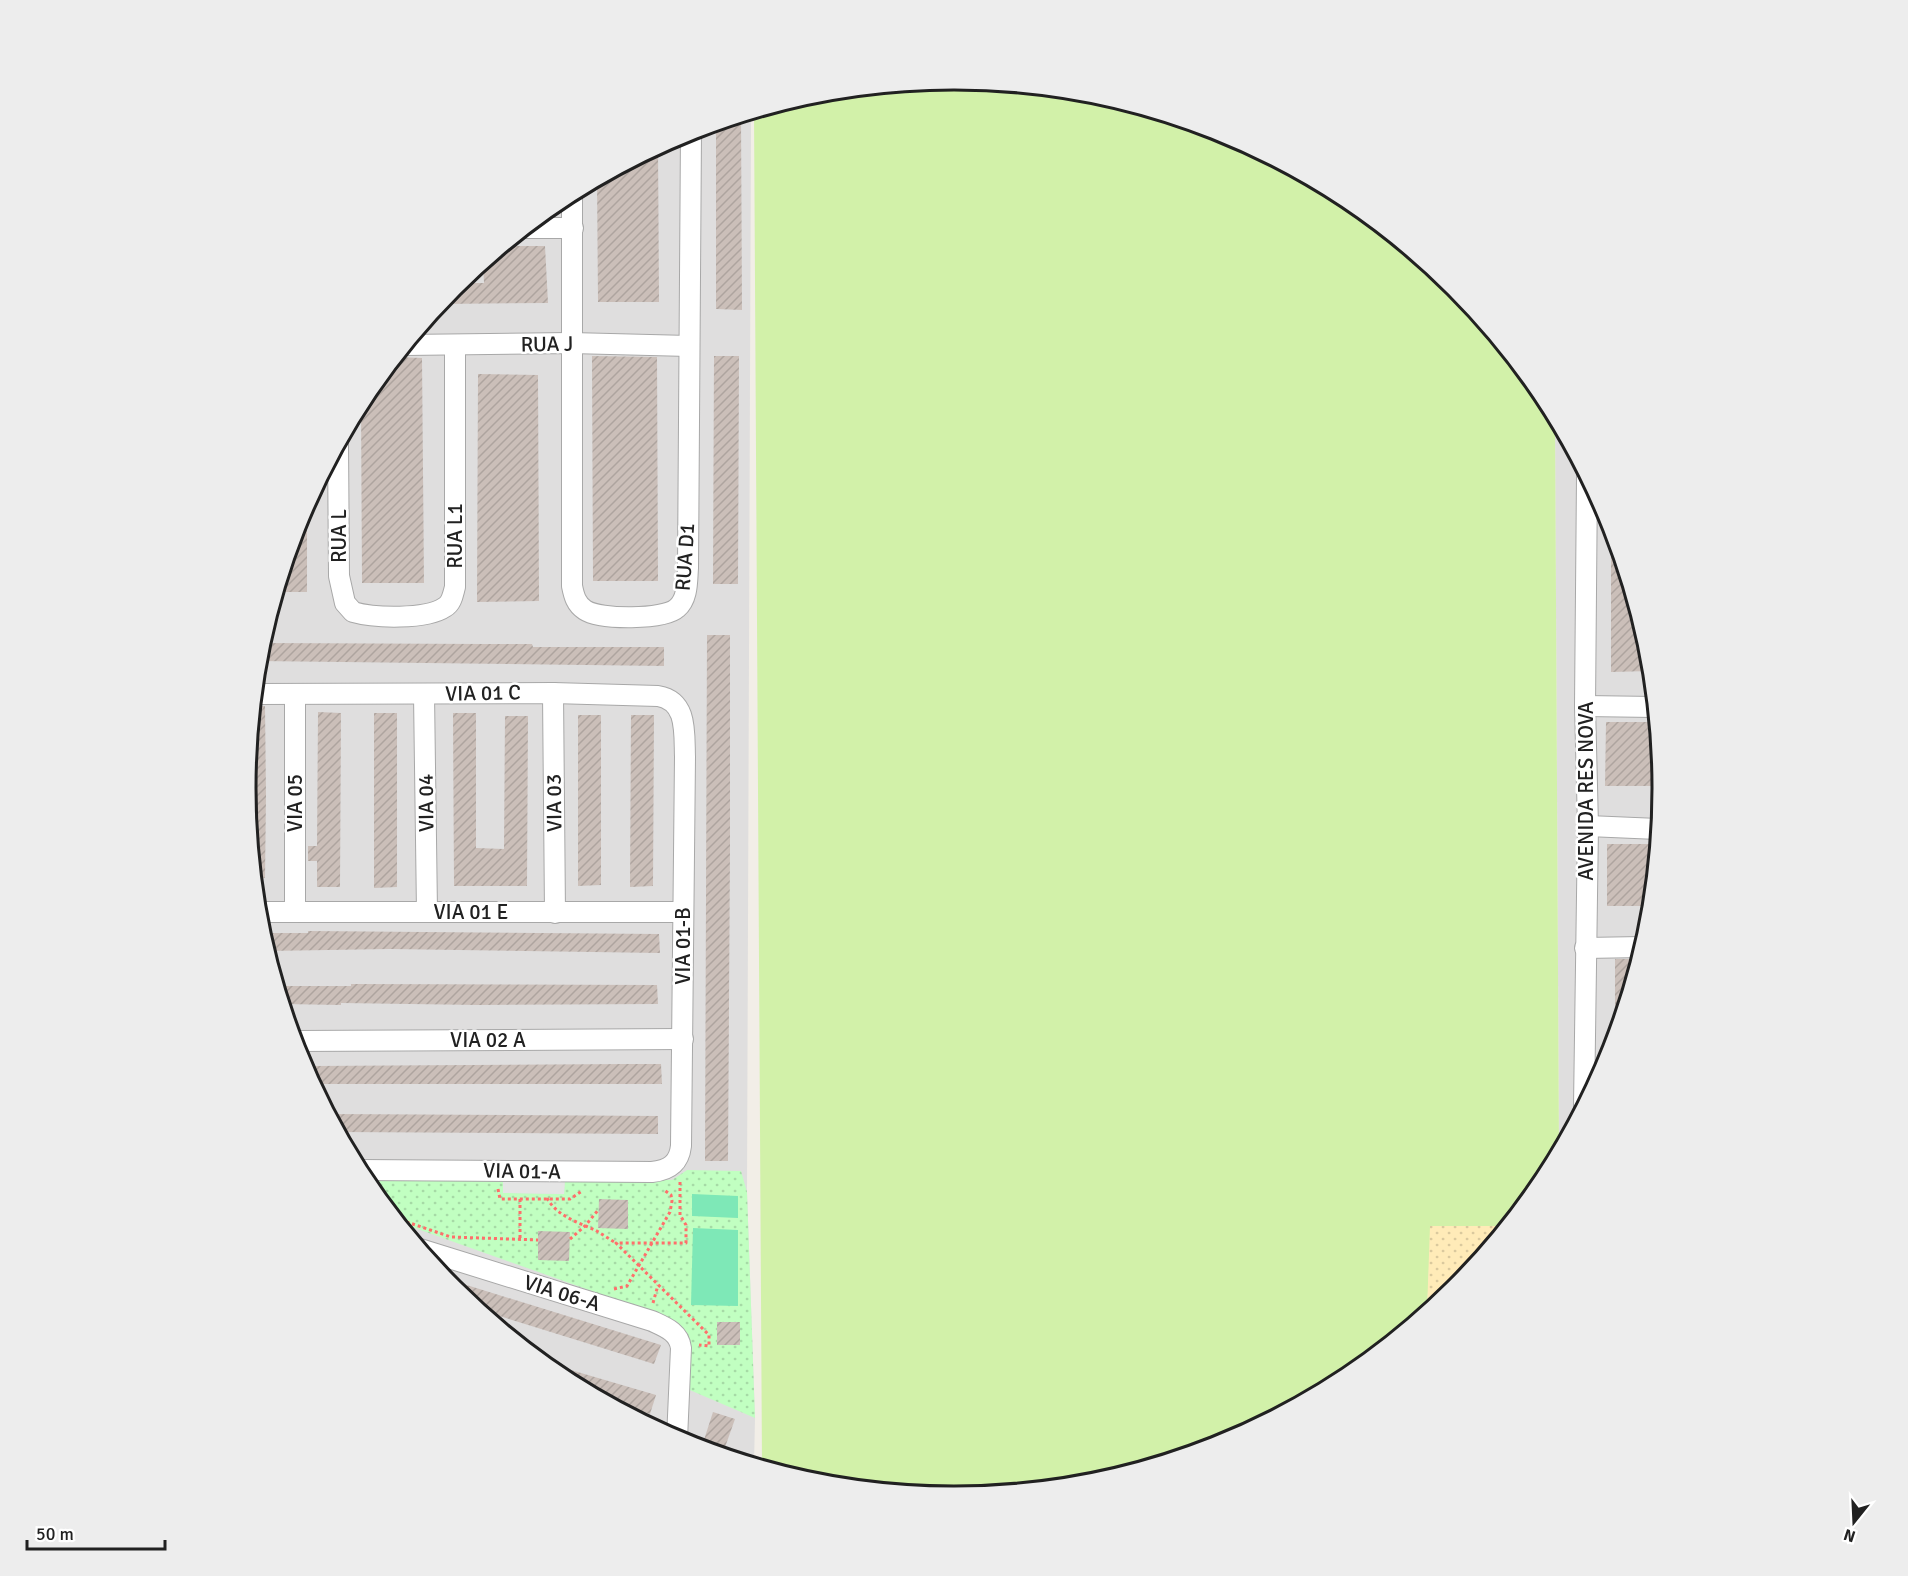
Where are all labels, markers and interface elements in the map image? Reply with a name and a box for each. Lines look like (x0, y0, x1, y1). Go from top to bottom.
street label: RUA J (520, 331, 574, 357)
street label: RUA L1 (442, 503, 468, 569)
street label: RUA L (326, 509, 352, 563)
street label: RUA D1 (670, 522, 700, 592)
street label: VIA 01 C (445, 679, 521, 707)
street label: AVENIDA RES NOVA (1573, 701, 1599, 881)
street label: VIA 05 (282, 774, 308, 832)
street label: VIA 04 (412, 774, 440, 832)
street label: VIA 03 (540, 774, 568, 832)
street label: VIA 01 E (434, 899, 508, 925)
street label: VIA 01-B (670, 907, 696, 985)
street label: VIA 02 A (450, 1027, 526, 1053)
street label: VIA 01-A (483, 1157, 561, 1185)
street label: VIA 06-A (521, 1269, 604, 1317)
north arrow (1824, 1492, 1884, 1552)
scale bar (27, 1513, 165, 1551)
text: 50 m (36, 1523, 74, 1545)
text: N (1841, 1524, 1858, 1547)

